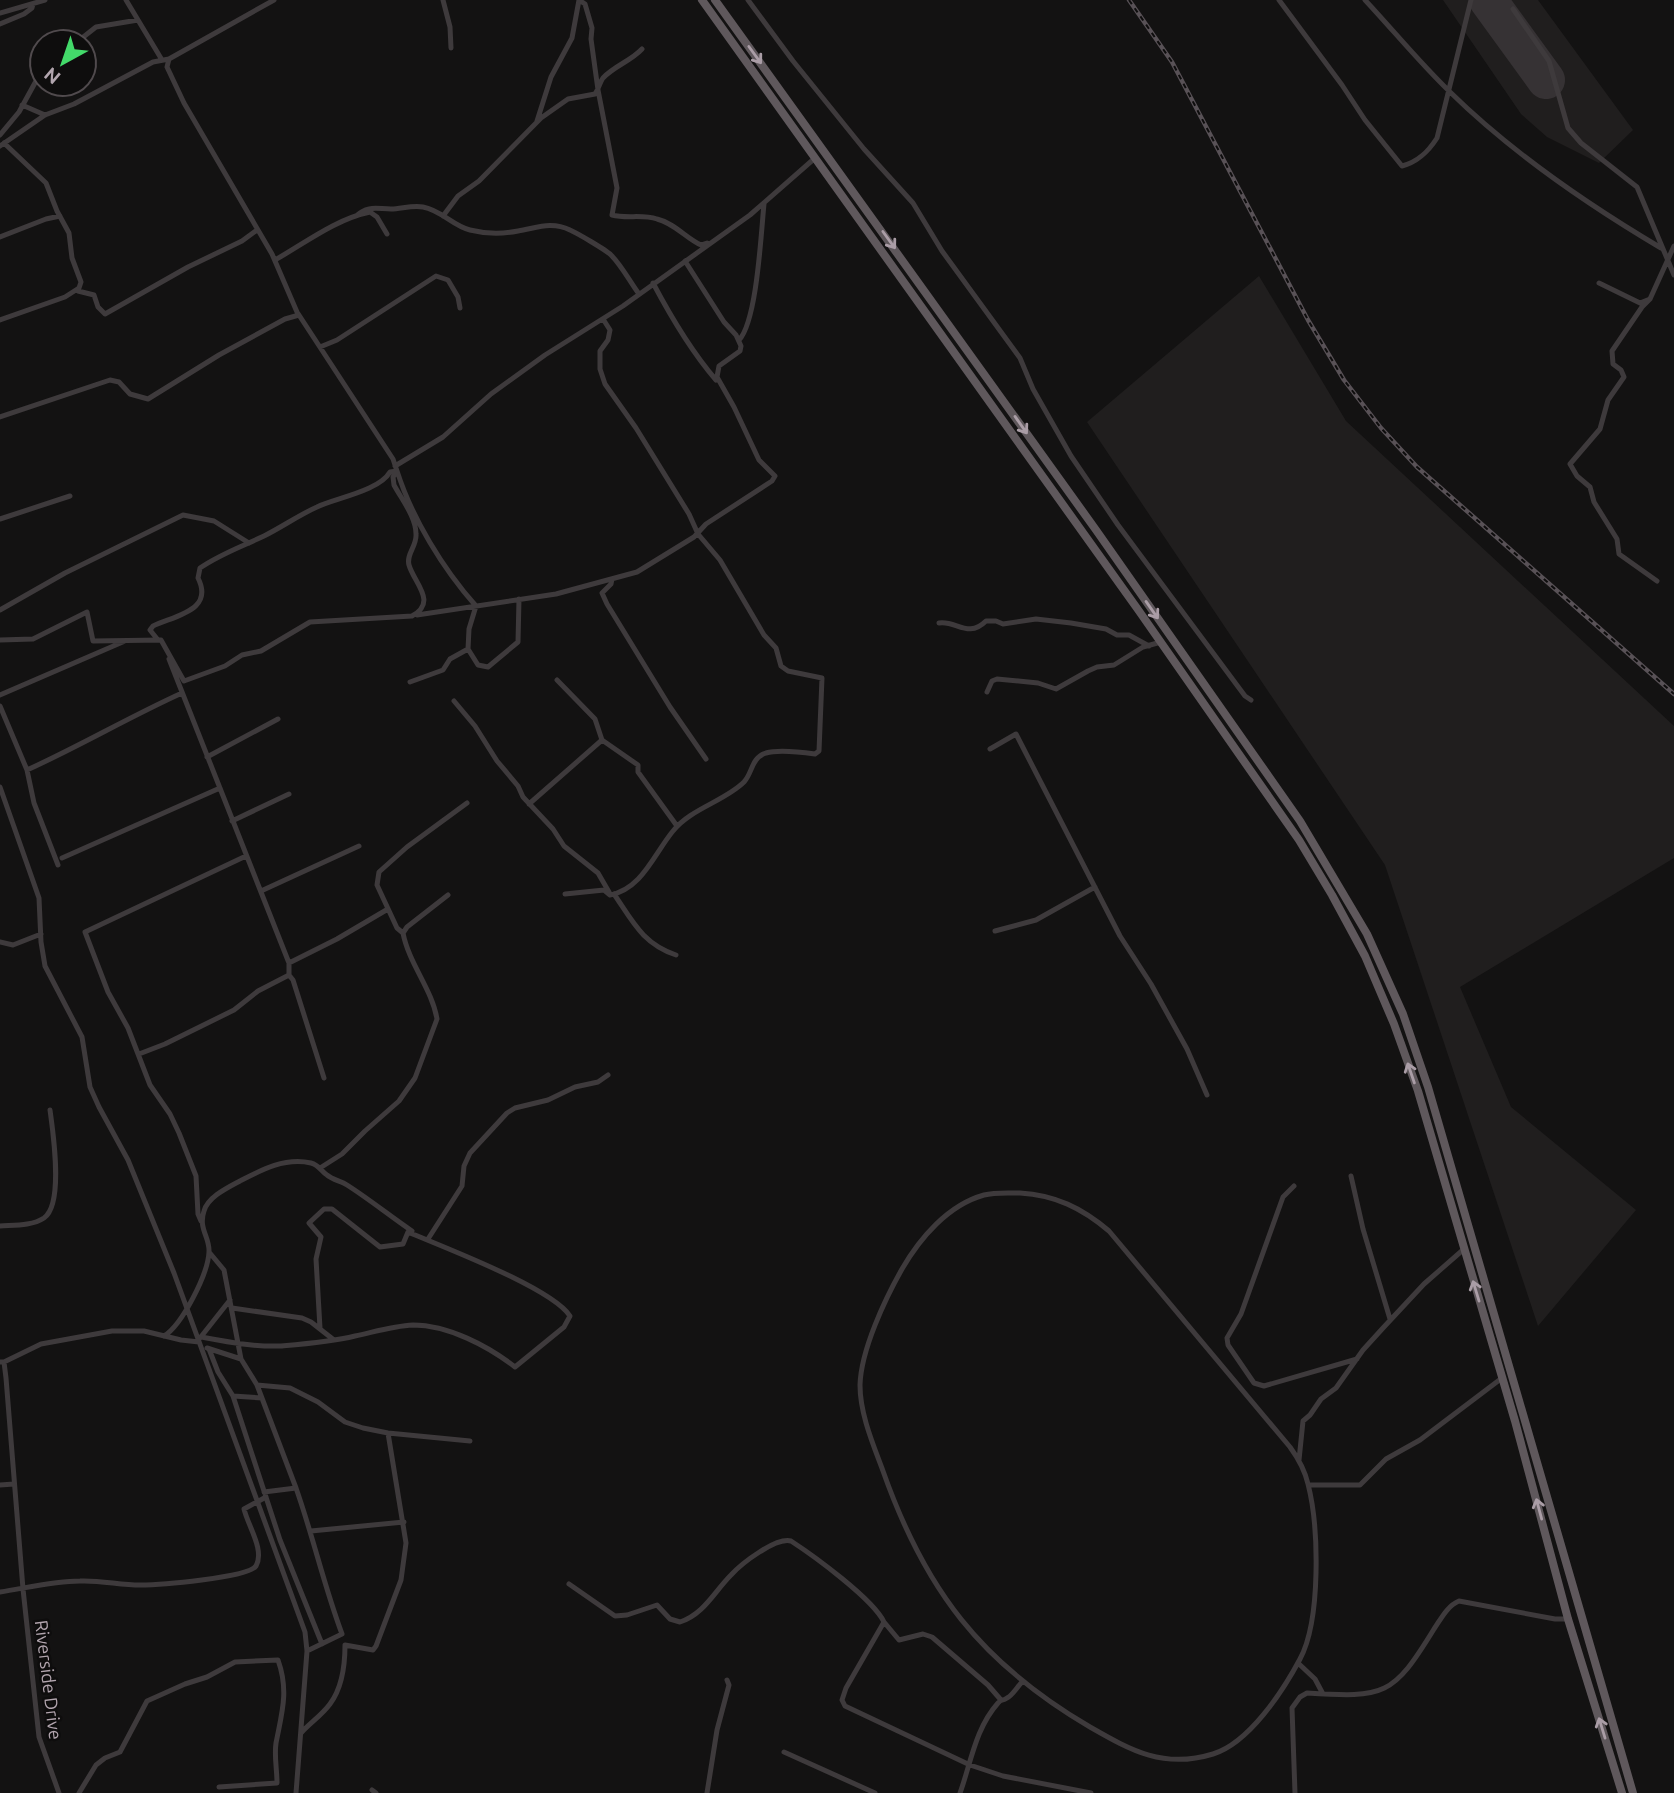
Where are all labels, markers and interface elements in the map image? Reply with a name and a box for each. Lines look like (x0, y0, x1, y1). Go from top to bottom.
north arrow (28, 28, 98, 98)
one-way arrow (747, 46, 762, 65)
text: N (40, 63, 65, 89)
one-way arrow (881, 230, 896, 248)
one-way arrow (1014, 415, 1028, 434)
one-way arrow (1145, 600, 1159, 619)
one-way arrow (1404, 1062, 1416, 1084)
one-way arrow (1468, 1280, 1481, 1302)
one-way arrow (1531, 1499, 1544, 1521)
street label: Riverside Drive (32, 1619, 66, 1741)
one-way arrow (1595, 1717, 1607, 1739)

